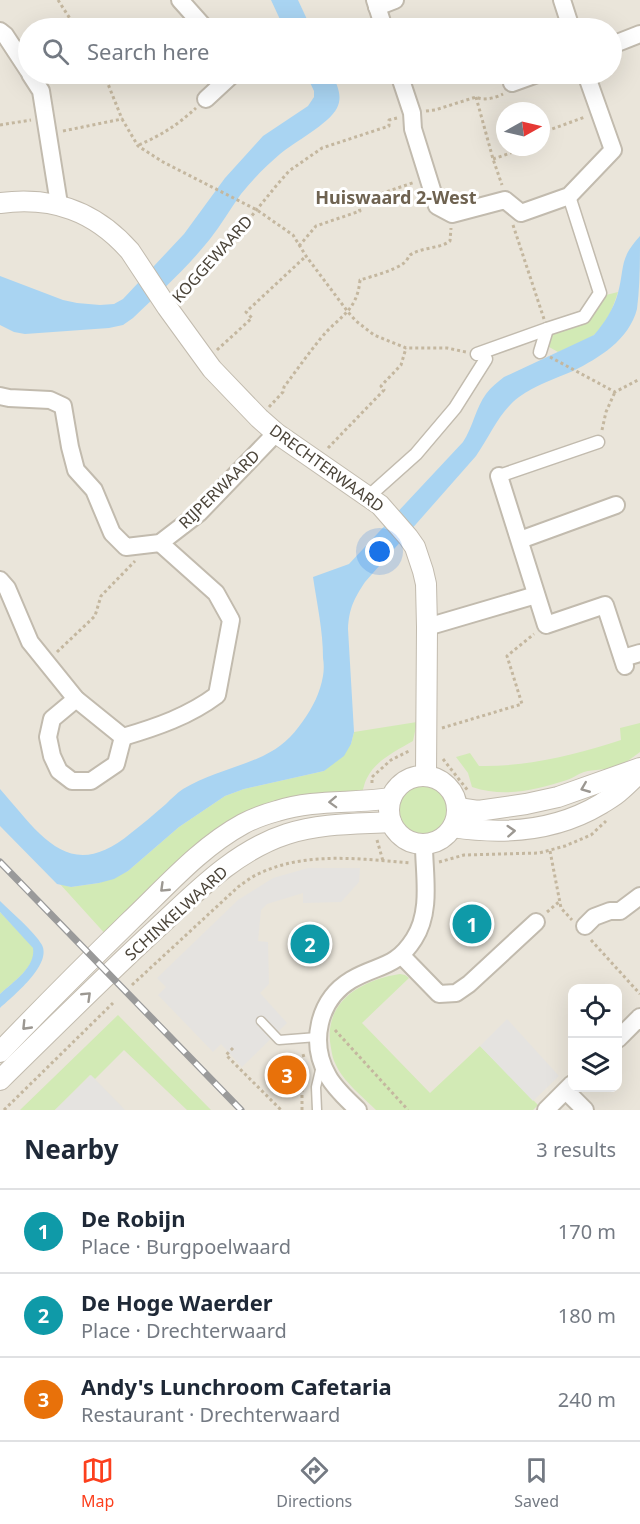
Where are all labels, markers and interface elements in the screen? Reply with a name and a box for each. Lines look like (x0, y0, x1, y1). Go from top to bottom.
search box (18, 18, 622, 84)
icon: search (39, 35, 72, 68)
text: Search here (87, 36, 209, 66)
north arrow (496, 102, 550, 156)
district label: Huiswaard 2-West (315, 185, 477, 209)
street label: KOGGEWAARD (167, 211, 257, 307)
street label: DRECHTERWAARD (265, 419, 389, 517)
street label: RIJPERWAARD (174, 445, 264, 533)
your location (365, 537, 394, 566)
one-way arrow (580, 781, 591, 793)
one-way arrow (328, 796, 337, 809)
one-way arrow (507, 824, 516, 837)
street label: SCHINKELWAARD (120, 861, 232, 965)
one-way arrow (161, 881, 172, 892)
pin: 1 (452, 902, 492, 946)
pin: 2 (290, 922, 330, 966)
map controls (568, 984, 622, 1092)
button: locate (568, 984, 622, 1038)
one-way arrow (80, 992, 91, 1003)
one-way arrow (22, 1018, 33, 1029)
button: layers (568, 1038, 622, 1092)
pin: 3 (268, 1052, 306, 1098)
text: Nearby (24, 1131, 119, 1167)
text: 3 results (536, 1136, 616, 1163)
text: De Robijn (81, 1203, 185, 1233)
text: 1 (38, 1218, 49, 1245)
text: 170 m (558, 1218, 616, 1245)
text: Place · Burgpoelwaard (81, 1233, 291, 1260)
text: De Hoge Waerder (81, 1287, 273, 1317)
text: 2 (38, 1302, 49, 1329)
text: 180 m (558, 1302, 616, 1329)
text: Place · Drechterwaard (81, 1317, 287, 1344)
text: Andy's Lunchroom Cafetaria (81, 1371, 392, 1401)
text: 3 (38, 1386, 49, 1413)
text: 240 m (558, 1386, 616, 1413)
text: Restaurant · Drechterwaard (81, 1401, 340, 1428)
tab: Map (81, 1454, 114, 1512)
tab: Directions (276, 1454, 352, 1512)
tab: Saved (514, 1454, 559, 1512)

